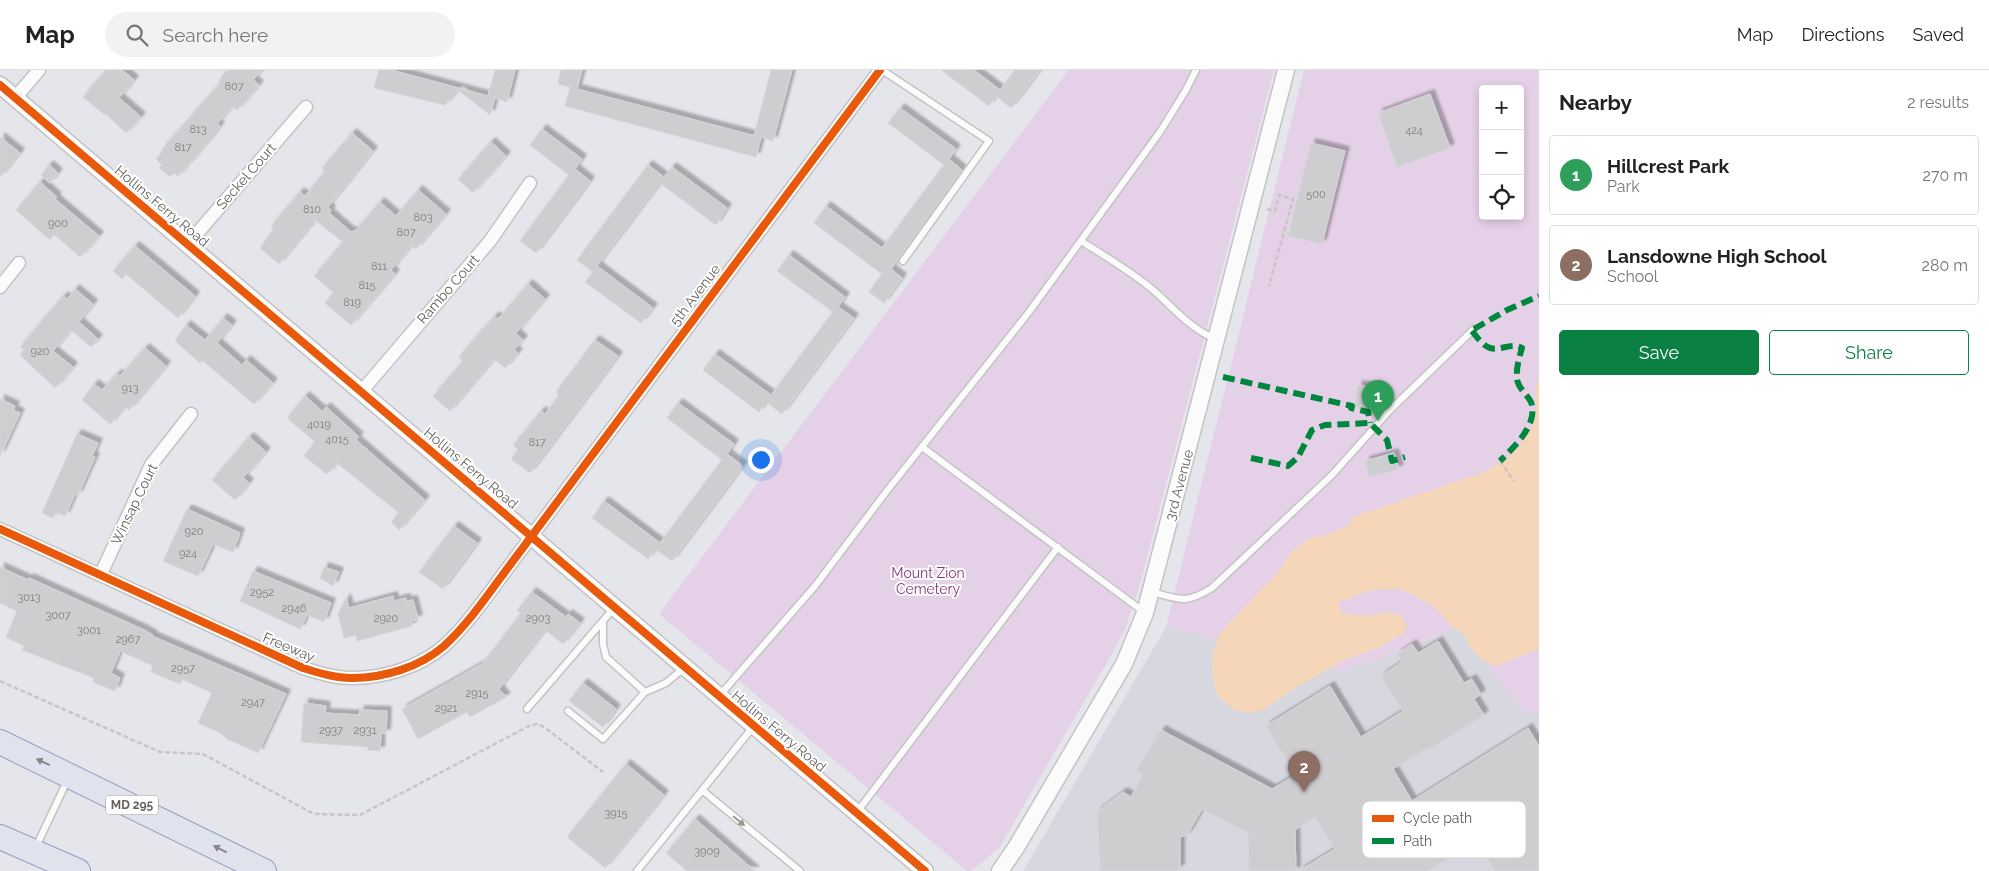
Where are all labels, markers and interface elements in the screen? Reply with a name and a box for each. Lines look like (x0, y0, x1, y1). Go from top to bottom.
search box (105, 12, 455, 57)
text: Map (25, 20, 75, 49)
icon: search (123, 21, 151, 49)
text: Search here (163, 24, 268, 46)
text: Map (1737, 24, 1773, 45)
text: Directions (1801, 24, 1885, 45)
text: Saved (1913, 24, 1964, 45)
house number: 807 (224, 80, 244, 93)
map controls (1479, 85, 1524, 220)
button: + (1479, 85, 1524, 130)
text: Nearby (1559, 90, 1632, 115)
text: 2 results (1907, 93, 1969, 112)
house number: 813 (189, 123, 207, 136)
house number: 424 (1405, 124, 1423, 137)
button: − (1479, 130, 1524, 175)
street label: Seckel Court (213, 139, 279, 212)
house number: 817 (174, 141, 192, 154)
text: Hillcrest Park (1607, 155, 1729, 177)
street label: Hollins Ferry Road (112, 162, 212, 250)
text: 1 (1572, 166, 1580, 185)
text: 270 m (1923, 166, 1968, 185)
button: locate (1479, 175, 1524, 220)
text: Park (1607, 177, 1640, 196)
house number: 500 (1306, 188, 1326, 201)
house number: 810 (303, 203, 321, 216)
house number: 803 (413, 211, 433, 224)
house number: 900 (48, 217, 68, 230)
house number: 807 (396, 226, 416, 239)
text: Lansdowne High School (1607, 245, 1827, 267)
street label: Rambo Court (414, 251, 482, 327)
text: 2 (1571, 256, 1581, 275)
text: 280 m (1922, 256, 1968, 275)
house number: 811 (371, 260, 387, 273)
street label: 5th Avenue (667, 261, 723, 329)
text: School (1607, 267, 1658, 286)
house number: 815 (358, 279, 376, 292)
house number: 819 (343, 296, 361, 309)
button: Save (1559, 330, 1759, 375)
button: Share (1769, 330, 1969, 375)
house number: 920 (31, 345, 50, 358)
pin: 1 (1362, 380, 1394, 421)
house number: 913 (121, 382, 139, 395)
house number: 4019 (307, 418, 331, 431)
street label: Hollins Ferry Road (421, 424, 521, 512)
house number: 4015 (325, 433, 349, 446)
house number: 817 (528, 436, 546, 449)
your location (748, 447, 774, 473)
street label: 3rd Avenue (1162, 448, 1196, 522)
street label: Winsap Court (107, 461, 161, 547)
house number: 920 (185, 525, 204, 538)
house number: 924 (179, 547, 197, 560)
park label: Mount Zion Cemetery (891, 565, 965, 597)
house number: 2952 (250, 586, 274, 599)
house number: 3013 (17, 591, 41, 604)
house number: 2946 (282, 602, 307, 615)
house number: 3007 (45, 609, 71, 622)
house number: 2920 (374, 612, 399, 625)
house number: 2903 (526, 612, 551, 625)
house number: 3001 (77, 624, 101, 637)
street label: Freeway (261, 629, 318, 665)
house number: 2967 (116, 633, 140, 646)
house number: 2957 (171, 662, 195, 675)
house number: 2915 (466, 687, 488, 700)
street label: Hollins Ferry Road (729, 687, 829, 775)
house number: 2947 (241, 696, 265, 709)
house number: 2921 (435, 702, 458, 715)
house number: 2937 (319, 724, 343, 737)
house number: 2931 (354, 724, 377, 737)
pin: 2 (1288, 751, 1320, 792)
one-way arrow (36, 758, 50, 766)
road number: MD 295 (106, 796, 158, 814)
legend (1362, 801, 1526, 858)
house number: 3915 (604, 807, 628, 820)
text: Cycle path (1403, 810, 1472, 826)
one-way arrow (733, 816, 746, 827)
text: Path (1403, 833, 1432, 849)
one-way arrow (213, 845, 228, 853)
house number: 3909 (694, 845, 720, 858)

